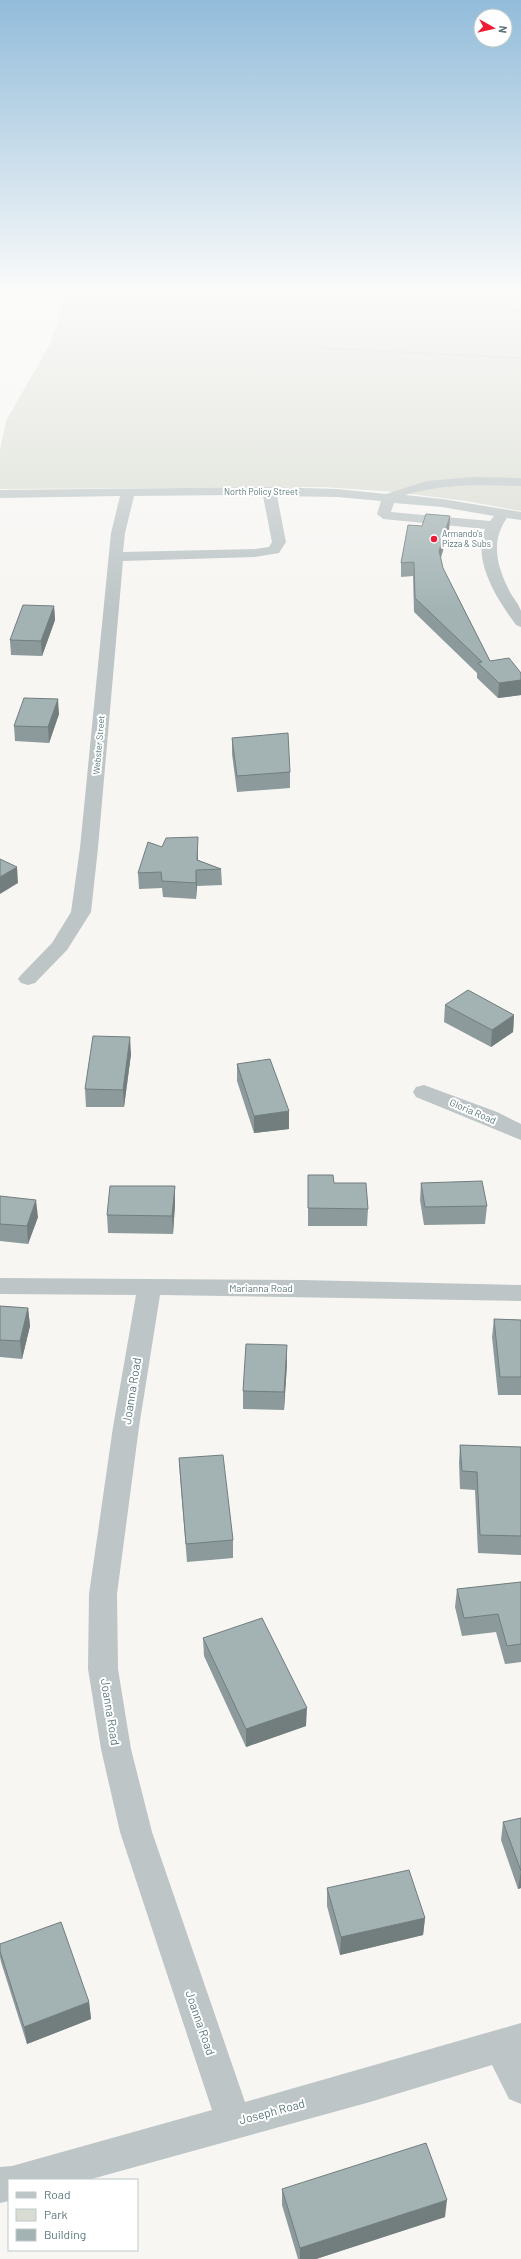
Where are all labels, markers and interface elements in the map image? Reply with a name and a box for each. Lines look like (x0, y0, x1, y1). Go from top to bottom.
north arrow (473, 8, 513, 48)
text: N (496, 25, 510, 34)
street label: North Policy Street (224, 486, 298, 497)
place label: Armando's Pizza & Subs (442, 528, 491, 549)
marker: Armando's Pizza & Subs (429, 534, 439, 544)
street label: Webster Street (90, 715, 107, 775)
street label: Gloria Road (448, 1096, 498, 1126)
street label: Marianna Road (229, 1282, 293, 1294)
street label: Joanna Road (119, 1356, 143, 1425)
street label: Joanna Road (99, 1677, 123, 1746)
street label: Joanna Road (183, 1988, 219, 2057)
street label: Joseph Road (237, 2096, 306, 2127)
legend (8, 2179, 138, 2251)
text: Road (44, 2187, 71, 2201)
text: Park (44, 2207, 68, 2221)
text: Building (44, 2227, 86, 2241)

